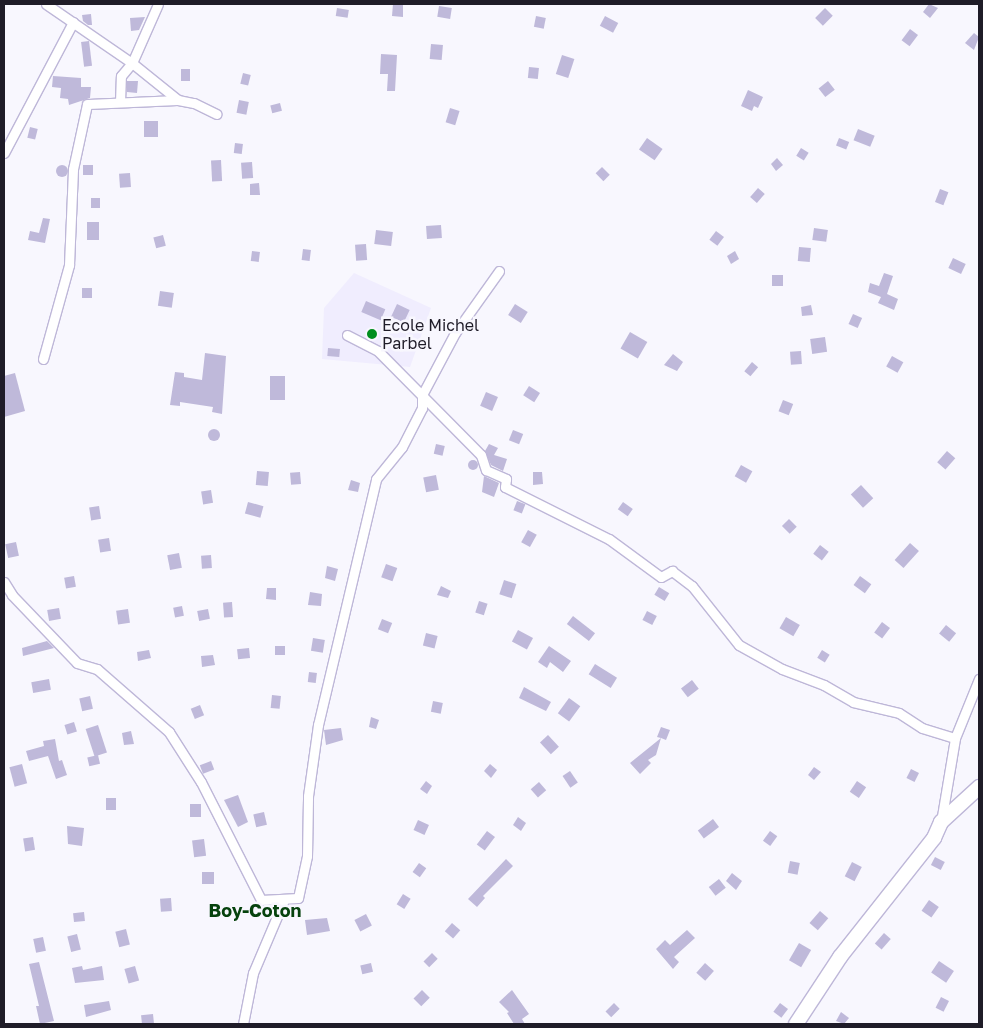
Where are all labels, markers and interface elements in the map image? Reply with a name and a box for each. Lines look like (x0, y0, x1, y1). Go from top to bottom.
place label: Ecole Michel Parbel (382, 315, 479, 353)
marker: Ecole Michel Parbel (366, 328, 378, 340)
district label: Boy-Coton (209, 899, 301, 921)

